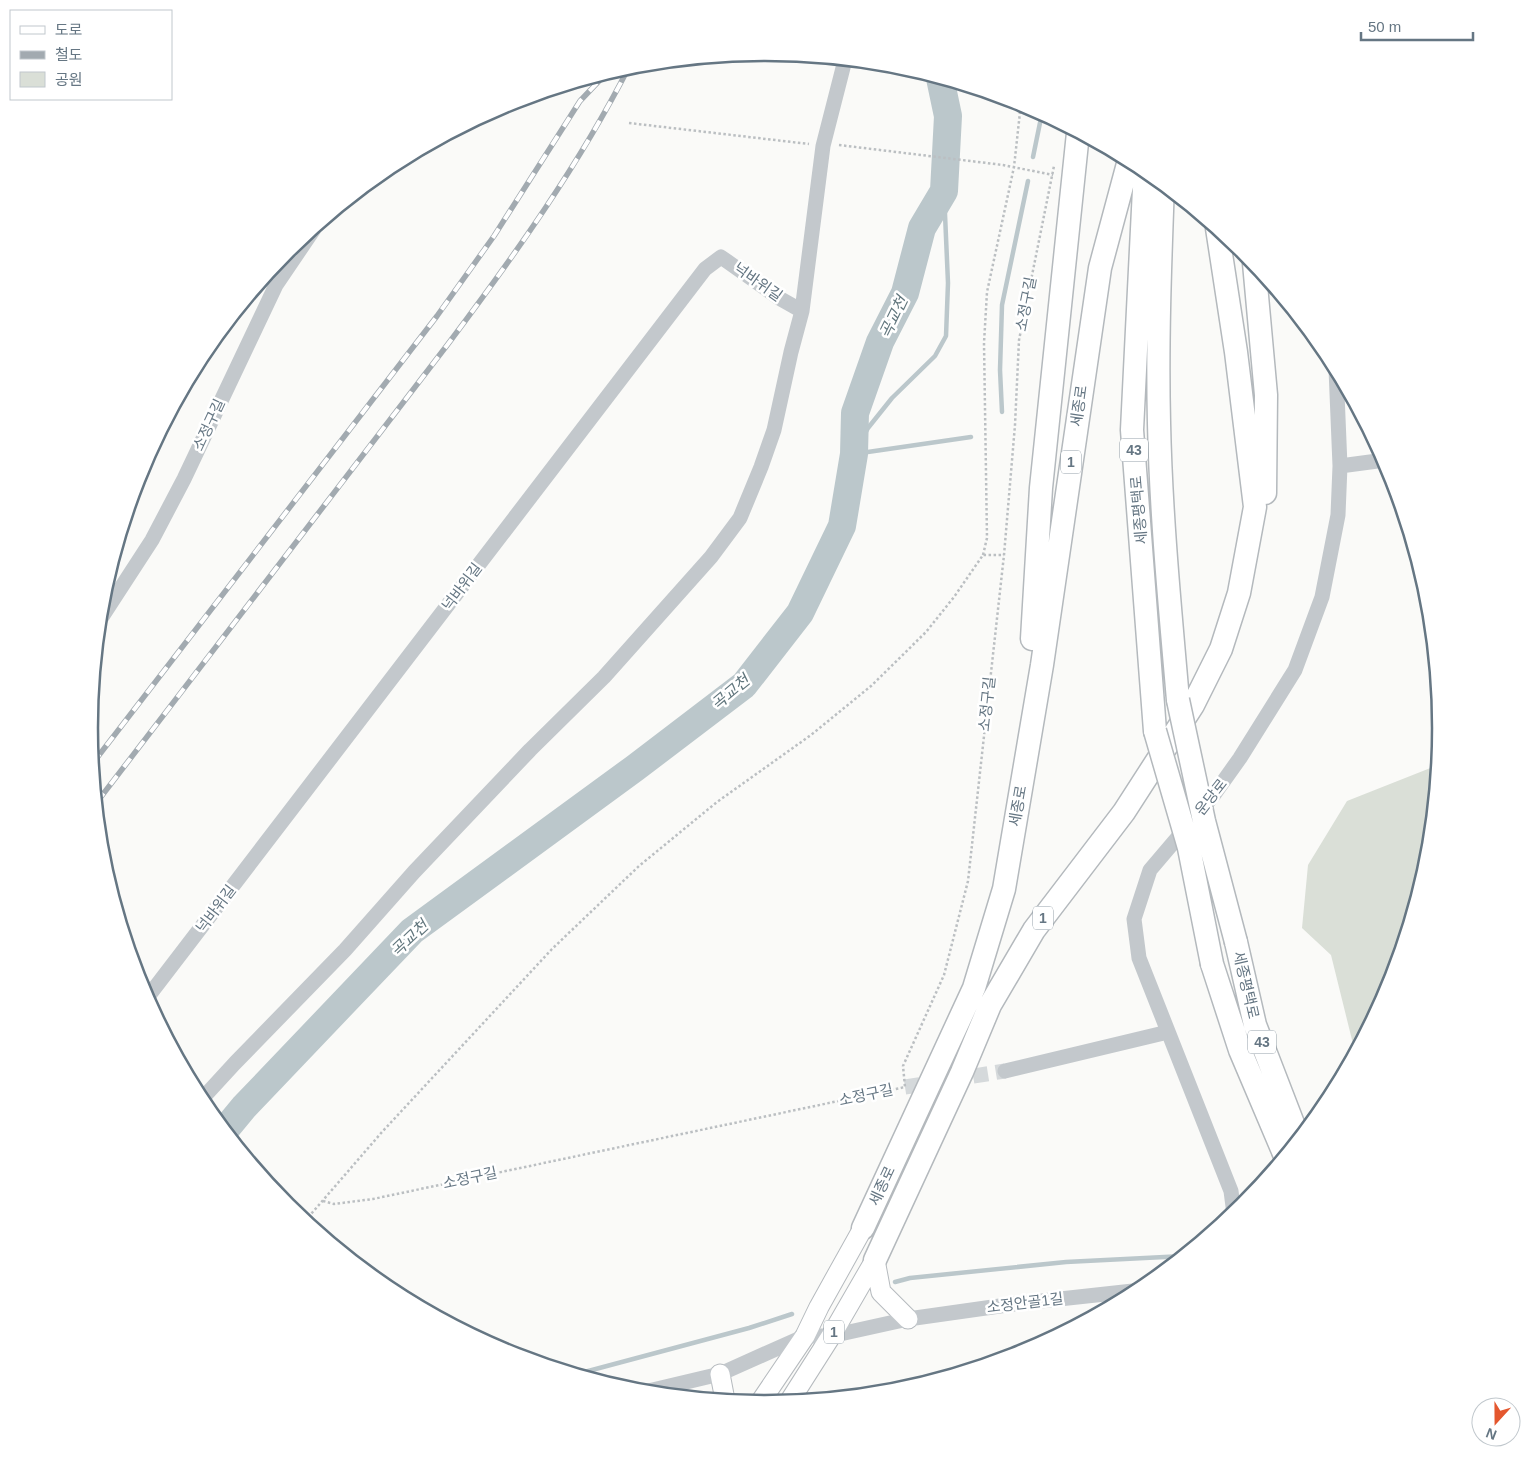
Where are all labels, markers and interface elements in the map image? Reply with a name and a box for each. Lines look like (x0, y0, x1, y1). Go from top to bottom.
legend (10, 10, 172, 100)
scale bar (1361, 10, 1474, 42)
text: 50 m (1368, 18, 1401, 35)
text: 도로 (55, 21, 83, 38)
text: 철도 (55, 46, 83, 63)
text: 공원 (55, 71, 83, 88)
street label: 넉바위길 (731, 259, 786, 304)
street label: 소정구길 (1012, 275, 1039, 333)
water label: 곡교천 (876, 292, 912, 341)
street label: 세종로 (1067, 384, 1090, 428)
street label: 소정구길 (189, 396, 228, 453)
road number: 43 (1120, 438, 1148, 462)
road number: 1 (1061, 451, 1081, 474)
street label: 세종평택로 (1127, 475, 1150, 545)
street label: 넉바위길 (438, 560, 485, 614)
water label: 곡교천 (708, 670, 754, 713)
street label: 소정구길 (975, 676, 998, 732)
street label: 운당로 (1191, 775, 1230, 818)
street label: 세종로 (1006, 784, 1029, 828)
street label: 넉바위길 (192, 882, 239, 936)
road number: 1 (1033, 906, 1053, 930)
water label: 곡교천 (387, 916, 433, 960)
street label: 세종평택로 (1230, 949, 1263, 1020)
road number: 43 (1248, 1030, 1276, 1054)
street label: 소정구길 (837, 1080, 895, 1109)
street label: 소정구길 (441, 1163, 499, 1192)
street label: 세종로 (865, 1163, 898, 1208)
street label: 소정안골1길 (986, 1289, 1064, 1316)
road number: 1 (824, 1320, 844, 1344)
north arrow (1471, 1397, 1521, 1447)
text: N (1484, 1425, 1499, 1443)

